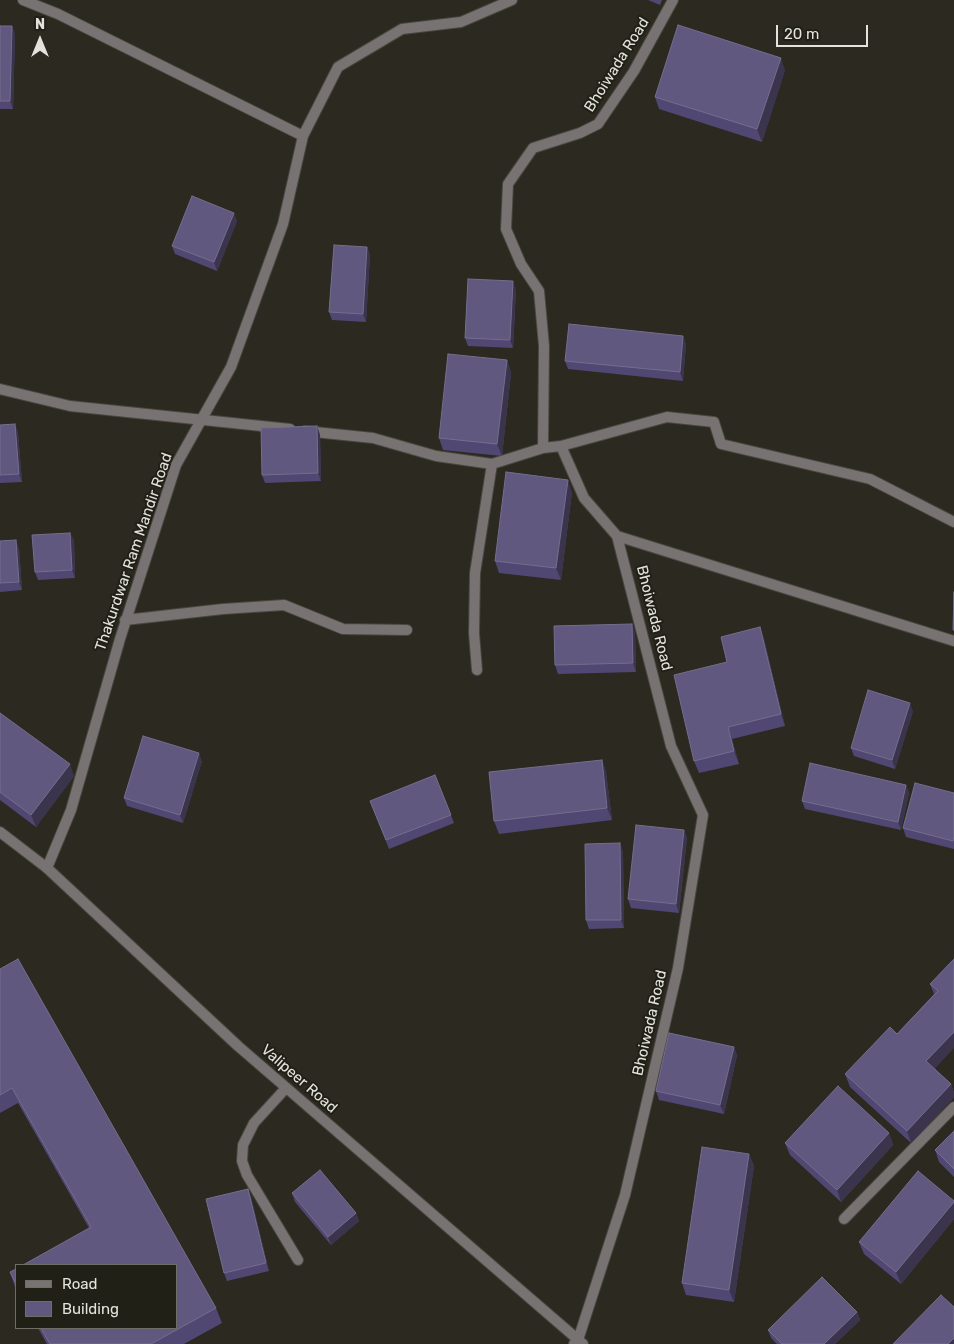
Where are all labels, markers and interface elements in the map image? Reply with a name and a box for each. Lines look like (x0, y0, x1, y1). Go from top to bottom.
street label: Bhoiwada Road (581, 14, 653, 116)
north arrow (15, 15, 65, 65)
scale bar (779, 15, 872, 47)
text: N (35, 16, 45, 33)
text: 20 m (784, 25, 819, 43)
street label: Thakurdwar Ram Mandir Road (92, 451, 176, 653)
street label: Bhoiwada Road (632, 563, 676, 673)
street label: Bhoiwada Road (629, 968, 671, 1078)
street label: Valipeer Road (257, 1041, 341, 1117)
legend (15, 1264, 178, 1329)
text: Road (62, 1275, 98, 1293)
text: Building (62, 1300, 119, 1318)

